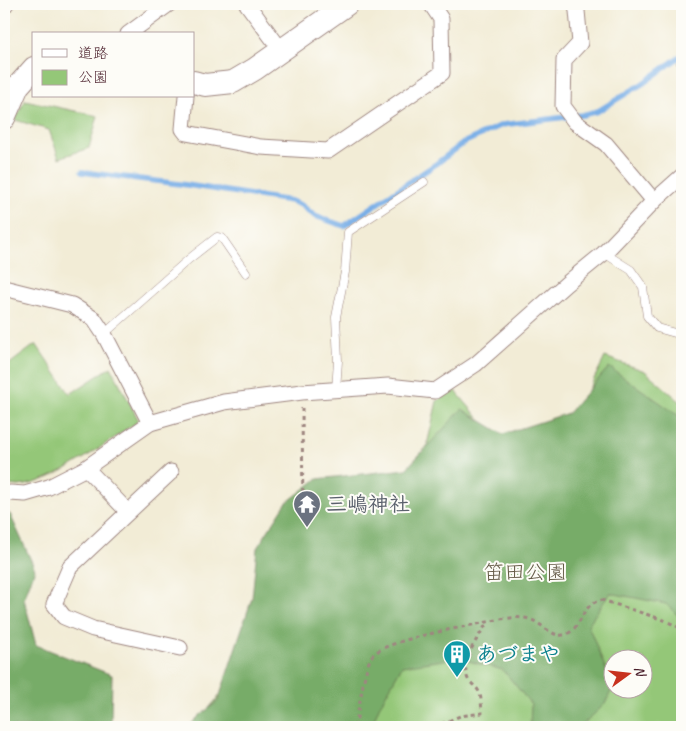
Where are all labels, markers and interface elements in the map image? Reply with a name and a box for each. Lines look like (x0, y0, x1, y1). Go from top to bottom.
legend (32, 32, 195, 98)
text: 道路 (78, 44, 108, 63)
text: 公園 (78, 68, 108, 87)
temple icon: 三嶋神社 (292, 489, 322, 528)
place label: 三嶋神社 (326, 491, 410, 517)
park label: 笛田公園 (483, 559, 567, 585)
building icon: あづまや (442, 639, 472, 678)
place label: あづまや (476, 641, 560, 667)
north arrow (604, 648, 654, 698)
text: N (631, 664, 650, 679)

